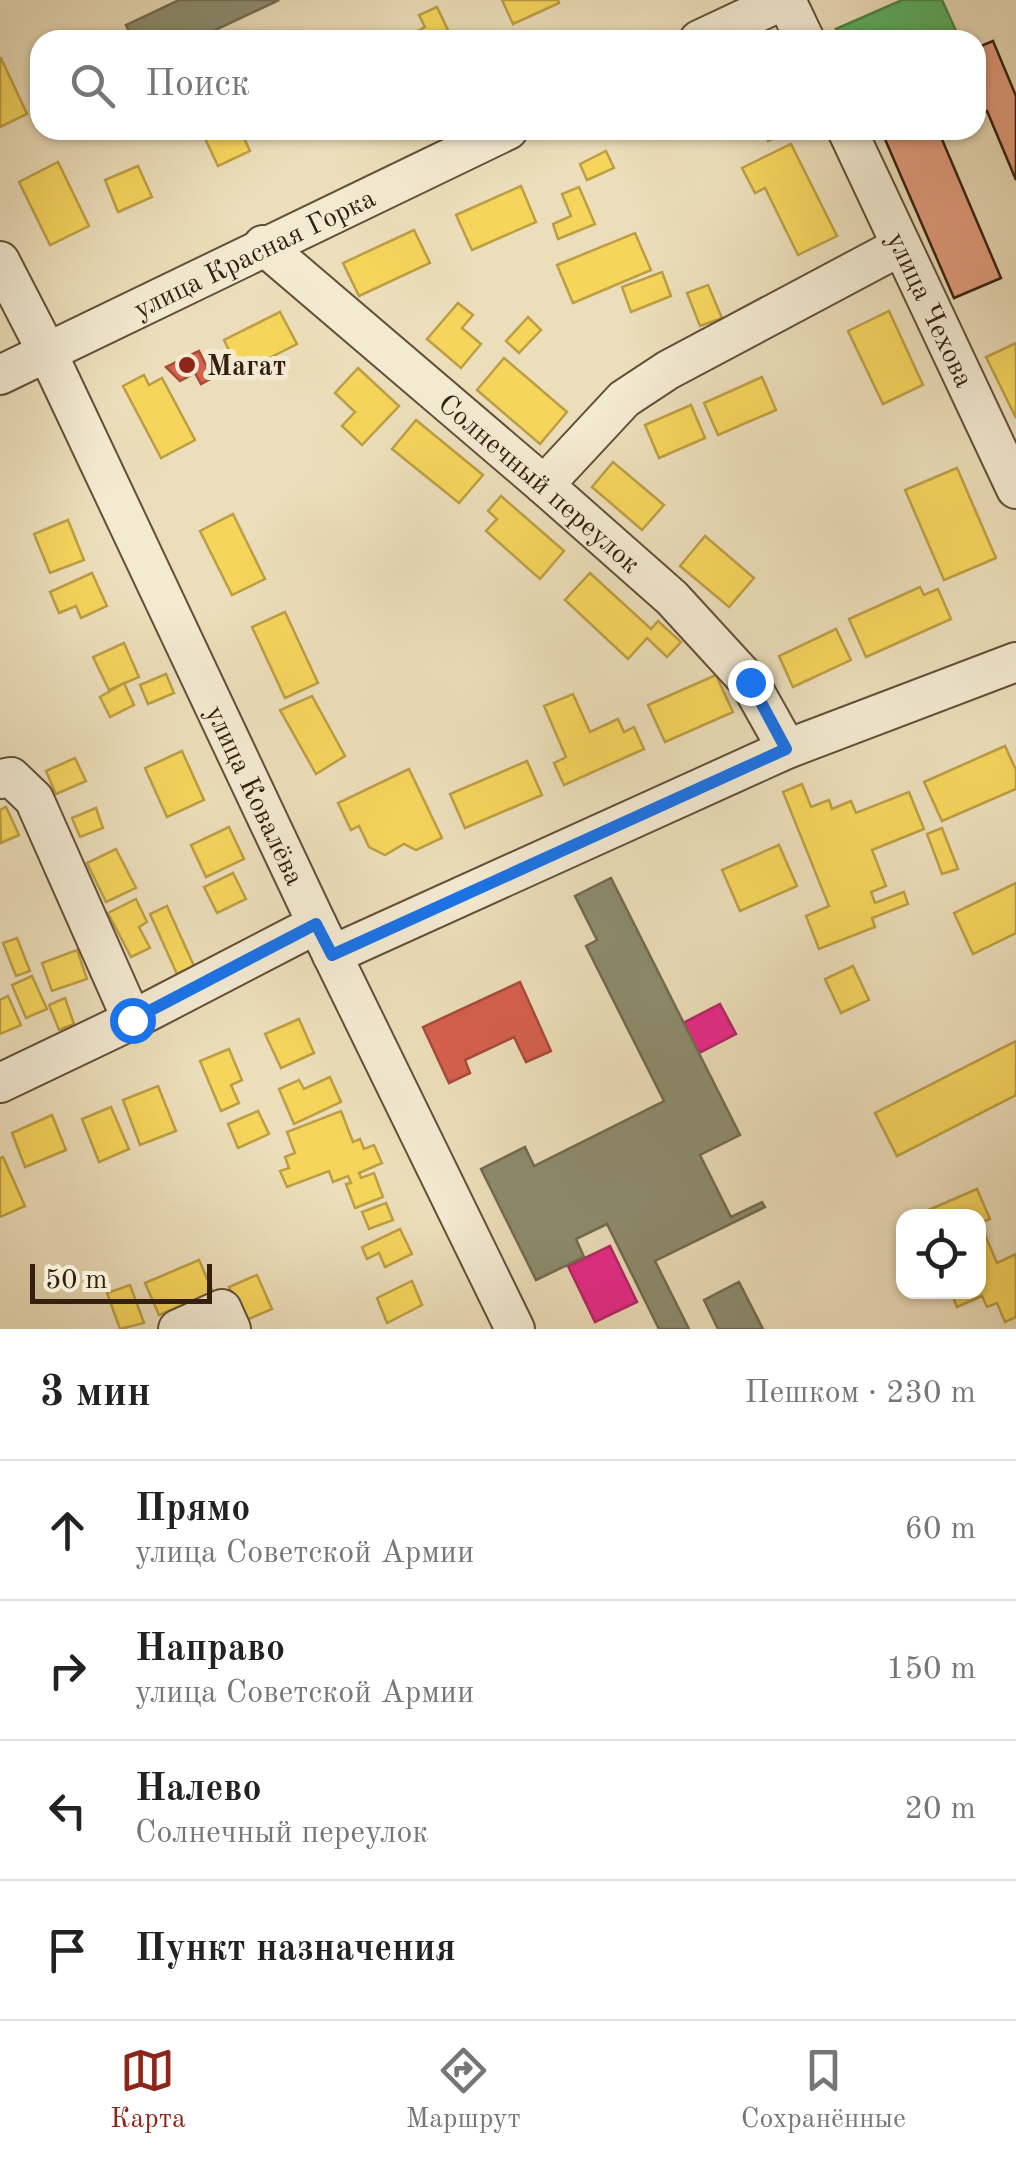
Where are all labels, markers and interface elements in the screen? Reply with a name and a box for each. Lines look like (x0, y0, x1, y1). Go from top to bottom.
search box (30, 30, 986, 140)
icon: search (65, 58, 120, 113)
text: Поиск (145, 66, 250, 104)
street label: улица Красная Горка (130, 185, 381, 325)
street label: улица Чехова (880, 228, 977, 393)
marker: Магат (176, 354, 198, 376)
place label: Магат (207, 354, 286, 382)
street label: Солнечный переулок (432, 390, 644, 580)
route end (728, 660, 774, 706)
street label: улица Ковалёва (199, 702, 308, 890)
route start (110, 998, 156, 1044)
map controls (896, 1209, 986, 1299)
button: locate (896, 1209, 986, 1299)
scale bar (30, 1259, 212, 1304)
text: 50 m (45, 1267, 108, 1295)
text: 3 мин (40, 1373, 151, 1415)
text: Пешком · 230 m (744, 1378, 976, 1410)
text: Прямо (135, 1491, 250, 1529)
icon: ahead (40, 1503, 95, 1558)
text: 60 m (905, 1514, 976, 1546)
text: улица Советской Армии (135, 1538, 474, 1570)
text: Направо (135, 1631, 285, 1669)
icon: right (40, 1643, 95, 1698)
text: 150 m (886, 1654, 976, 1686)
text: улица Советской Армии (135, 1678, 474, 1710)
text: Налево (135, 1771, 262, 1809)
icon: left (40, 1783, 95, 1838)
text: 20 m (905, 1794, 976, 1826)
text: Солнечный переулок (135, 1818, 428, 1850)
icon: arrive (40, 1923, 95, 1978)
text: Пункт назначения (135, 1931, 456, 1969)
tab: Карта (110, 2043, 186, 2138)
tab: Маршрут (406, 2043, 521, 2138)
tab: Сохранённые (741, 2043, 906, 2138)

